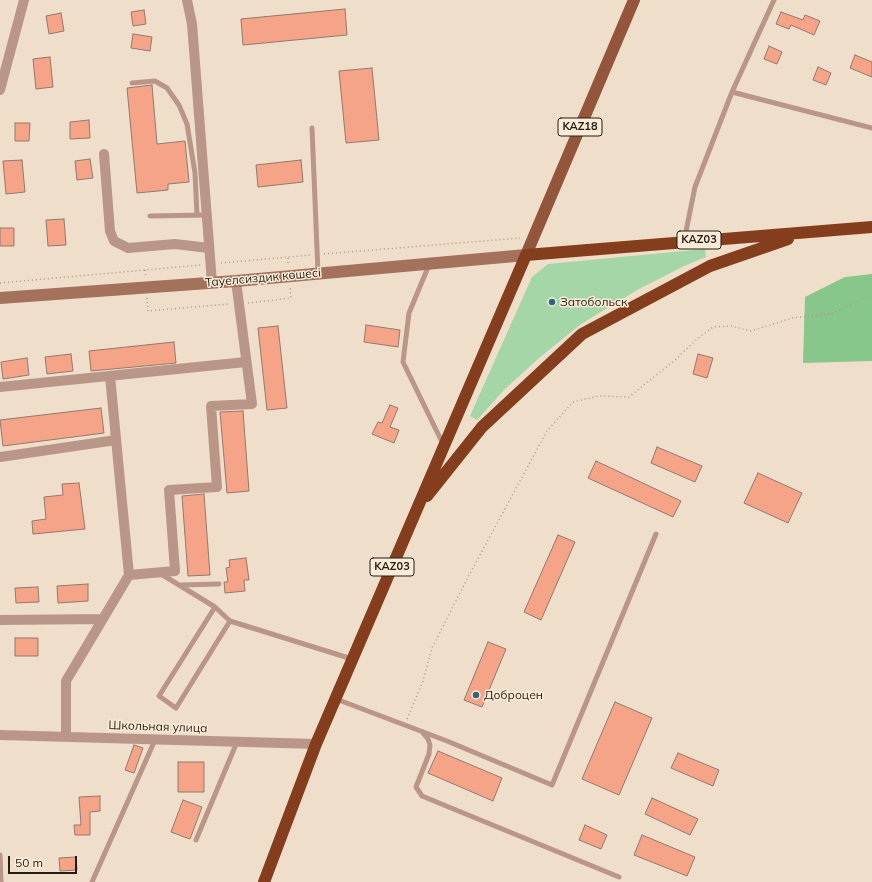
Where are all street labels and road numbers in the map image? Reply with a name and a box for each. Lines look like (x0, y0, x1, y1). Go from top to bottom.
road number: KAZ18 (558, 118, 602, 136)
road number: KАZ03 (677, 231, 721, 249)
street label: Тауелсиздик көшесі (205, 266, 321, 290)
road number: KАZ03 (370, 558, 414, 576)
street label: Школьная улица (108, 718, 208, 736)

